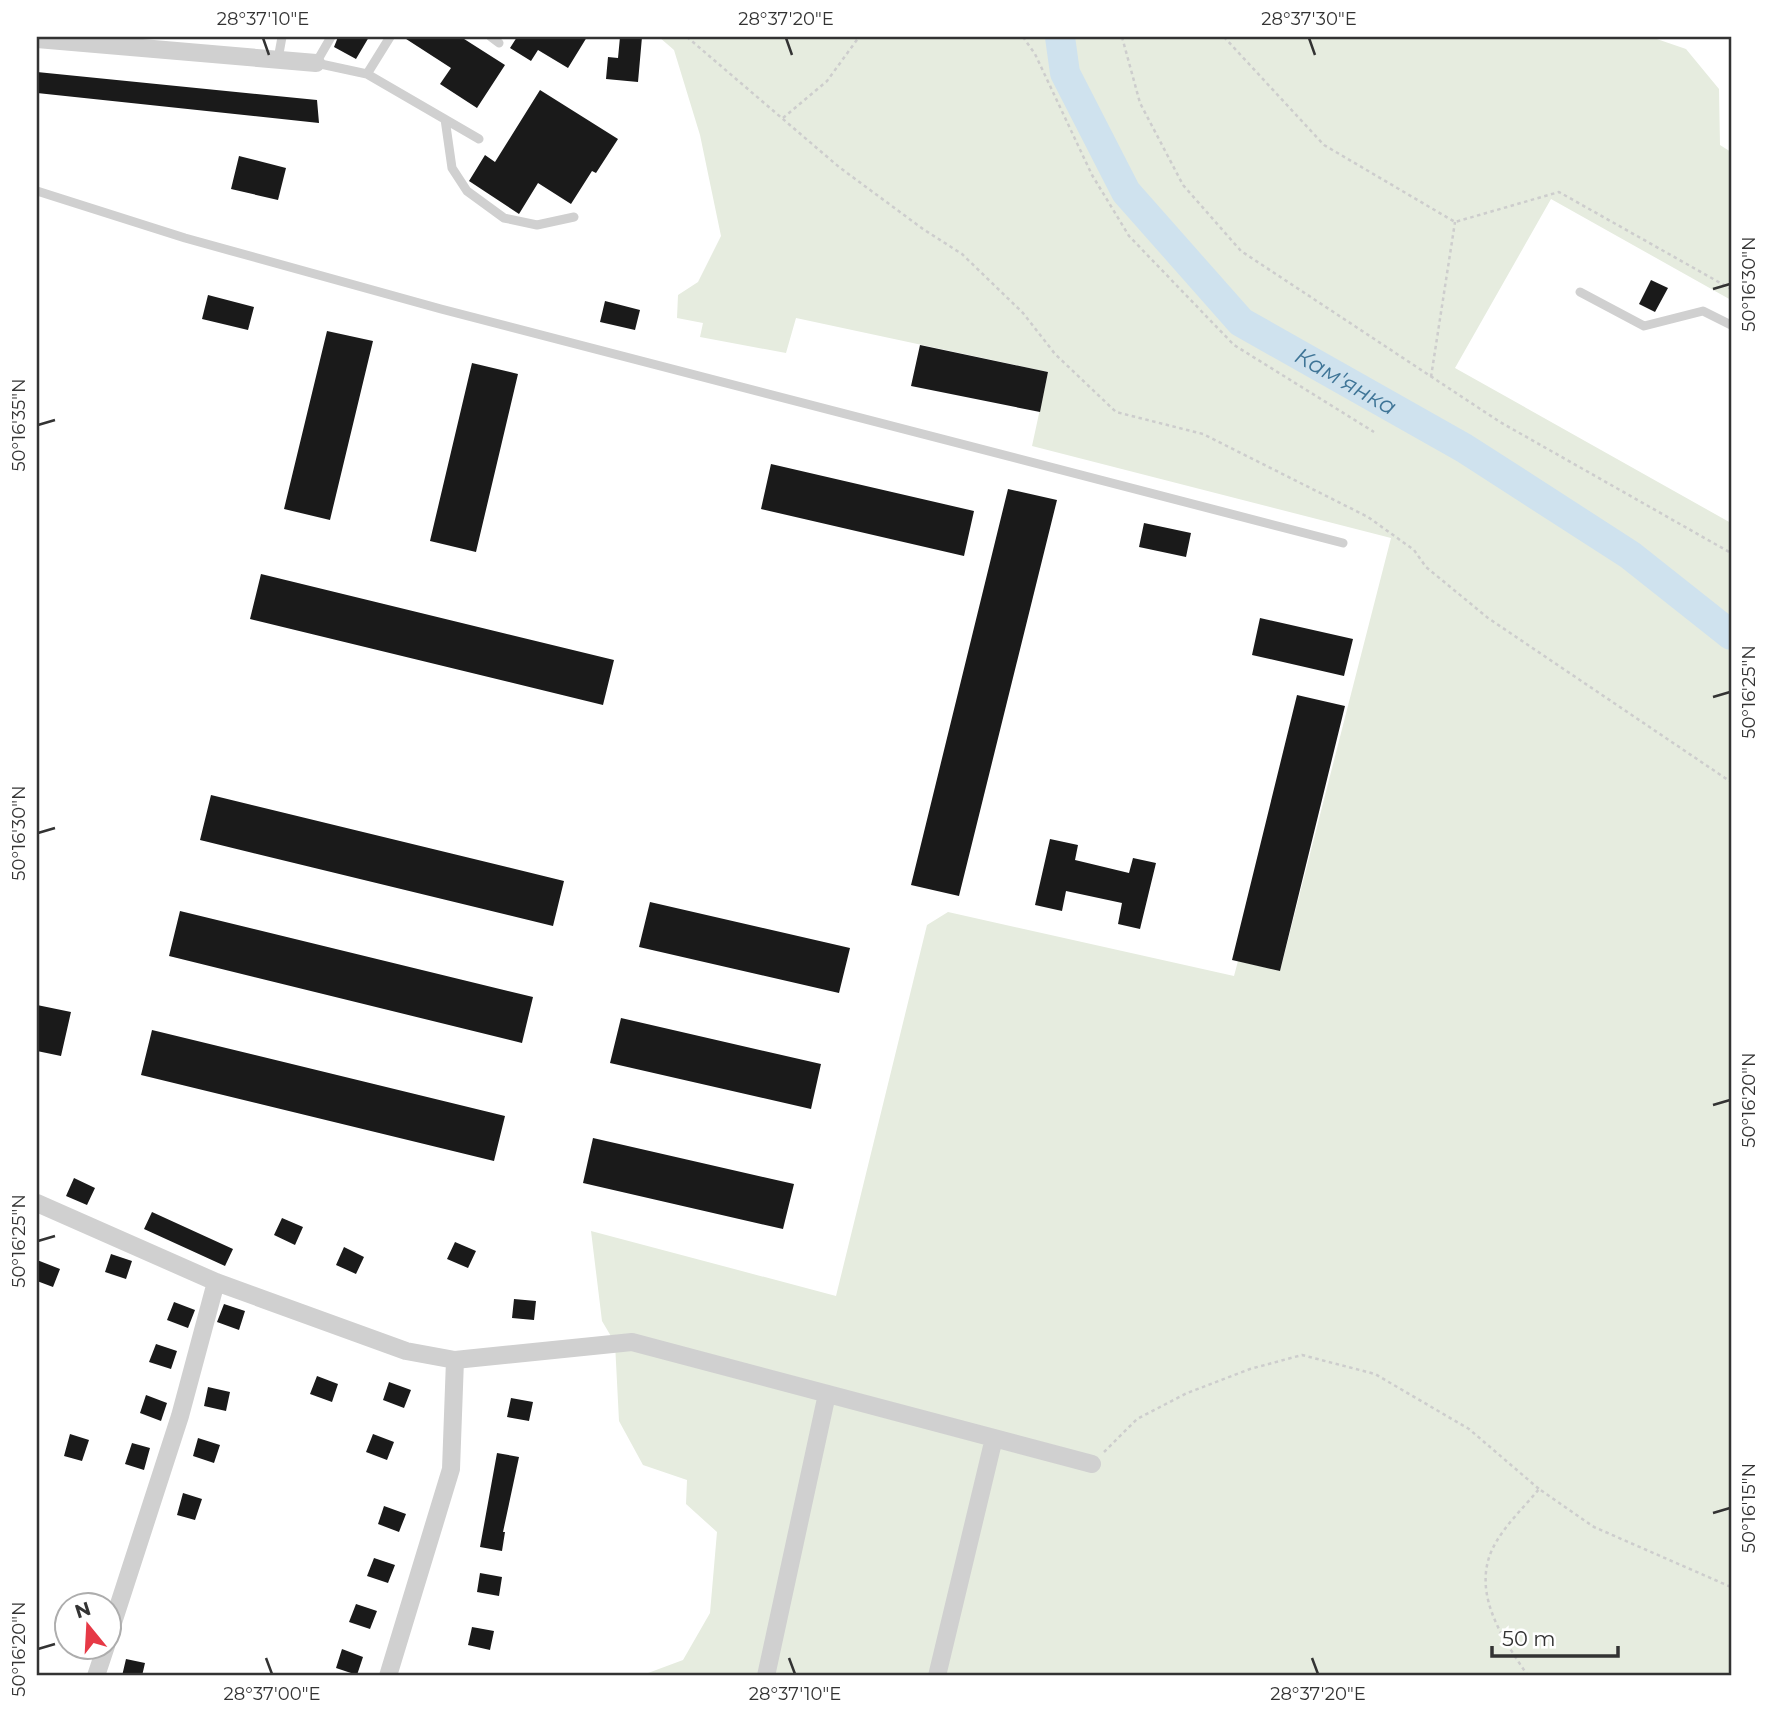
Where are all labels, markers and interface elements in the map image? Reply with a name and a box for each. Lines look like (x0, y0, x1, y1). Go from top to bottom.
text: 28°37'10"E (217, 8, 309, 30)
text: 28°37'20"E (738, 8, 834, 30)
text: 28°37'30"E (1261, 8, 1357, 30)
text: 50°16'30"N (1738, 236, 1760, 332)
water label: Кам'янка (1290, 341, 1402, 421)
text: 50°16'35"N (8, 378, 30, 472)
text: 50°16'25"N (1738, 645, 1760, 739)
text: 50°16'30"N (8, 785, 30, 881)
text: 50°16'20"N (1738, 1052, 1760, 1148)
text: 50°16'25"N (8, 1194, 30, 1288)
text: 50°16'15"N (1738, 1463, 1760, 1553)
north arrow (52, 1590, 122, 1660)
text: N (72, 1597, 94, 1624)
text: 50°16'20"N (8, 1601, 30, 1697)
scale bar (1492, 1615, 1618, 1659)
text: 50 m (1502, 1626, 1556, 1651)
text: 28°37'00"E (223, 1683, 321, 1705)
text: 28°37'10"E (749, 1683, 841, 1705)
text: 28°37'20"E (1270, 1683, 1366, 1705)

